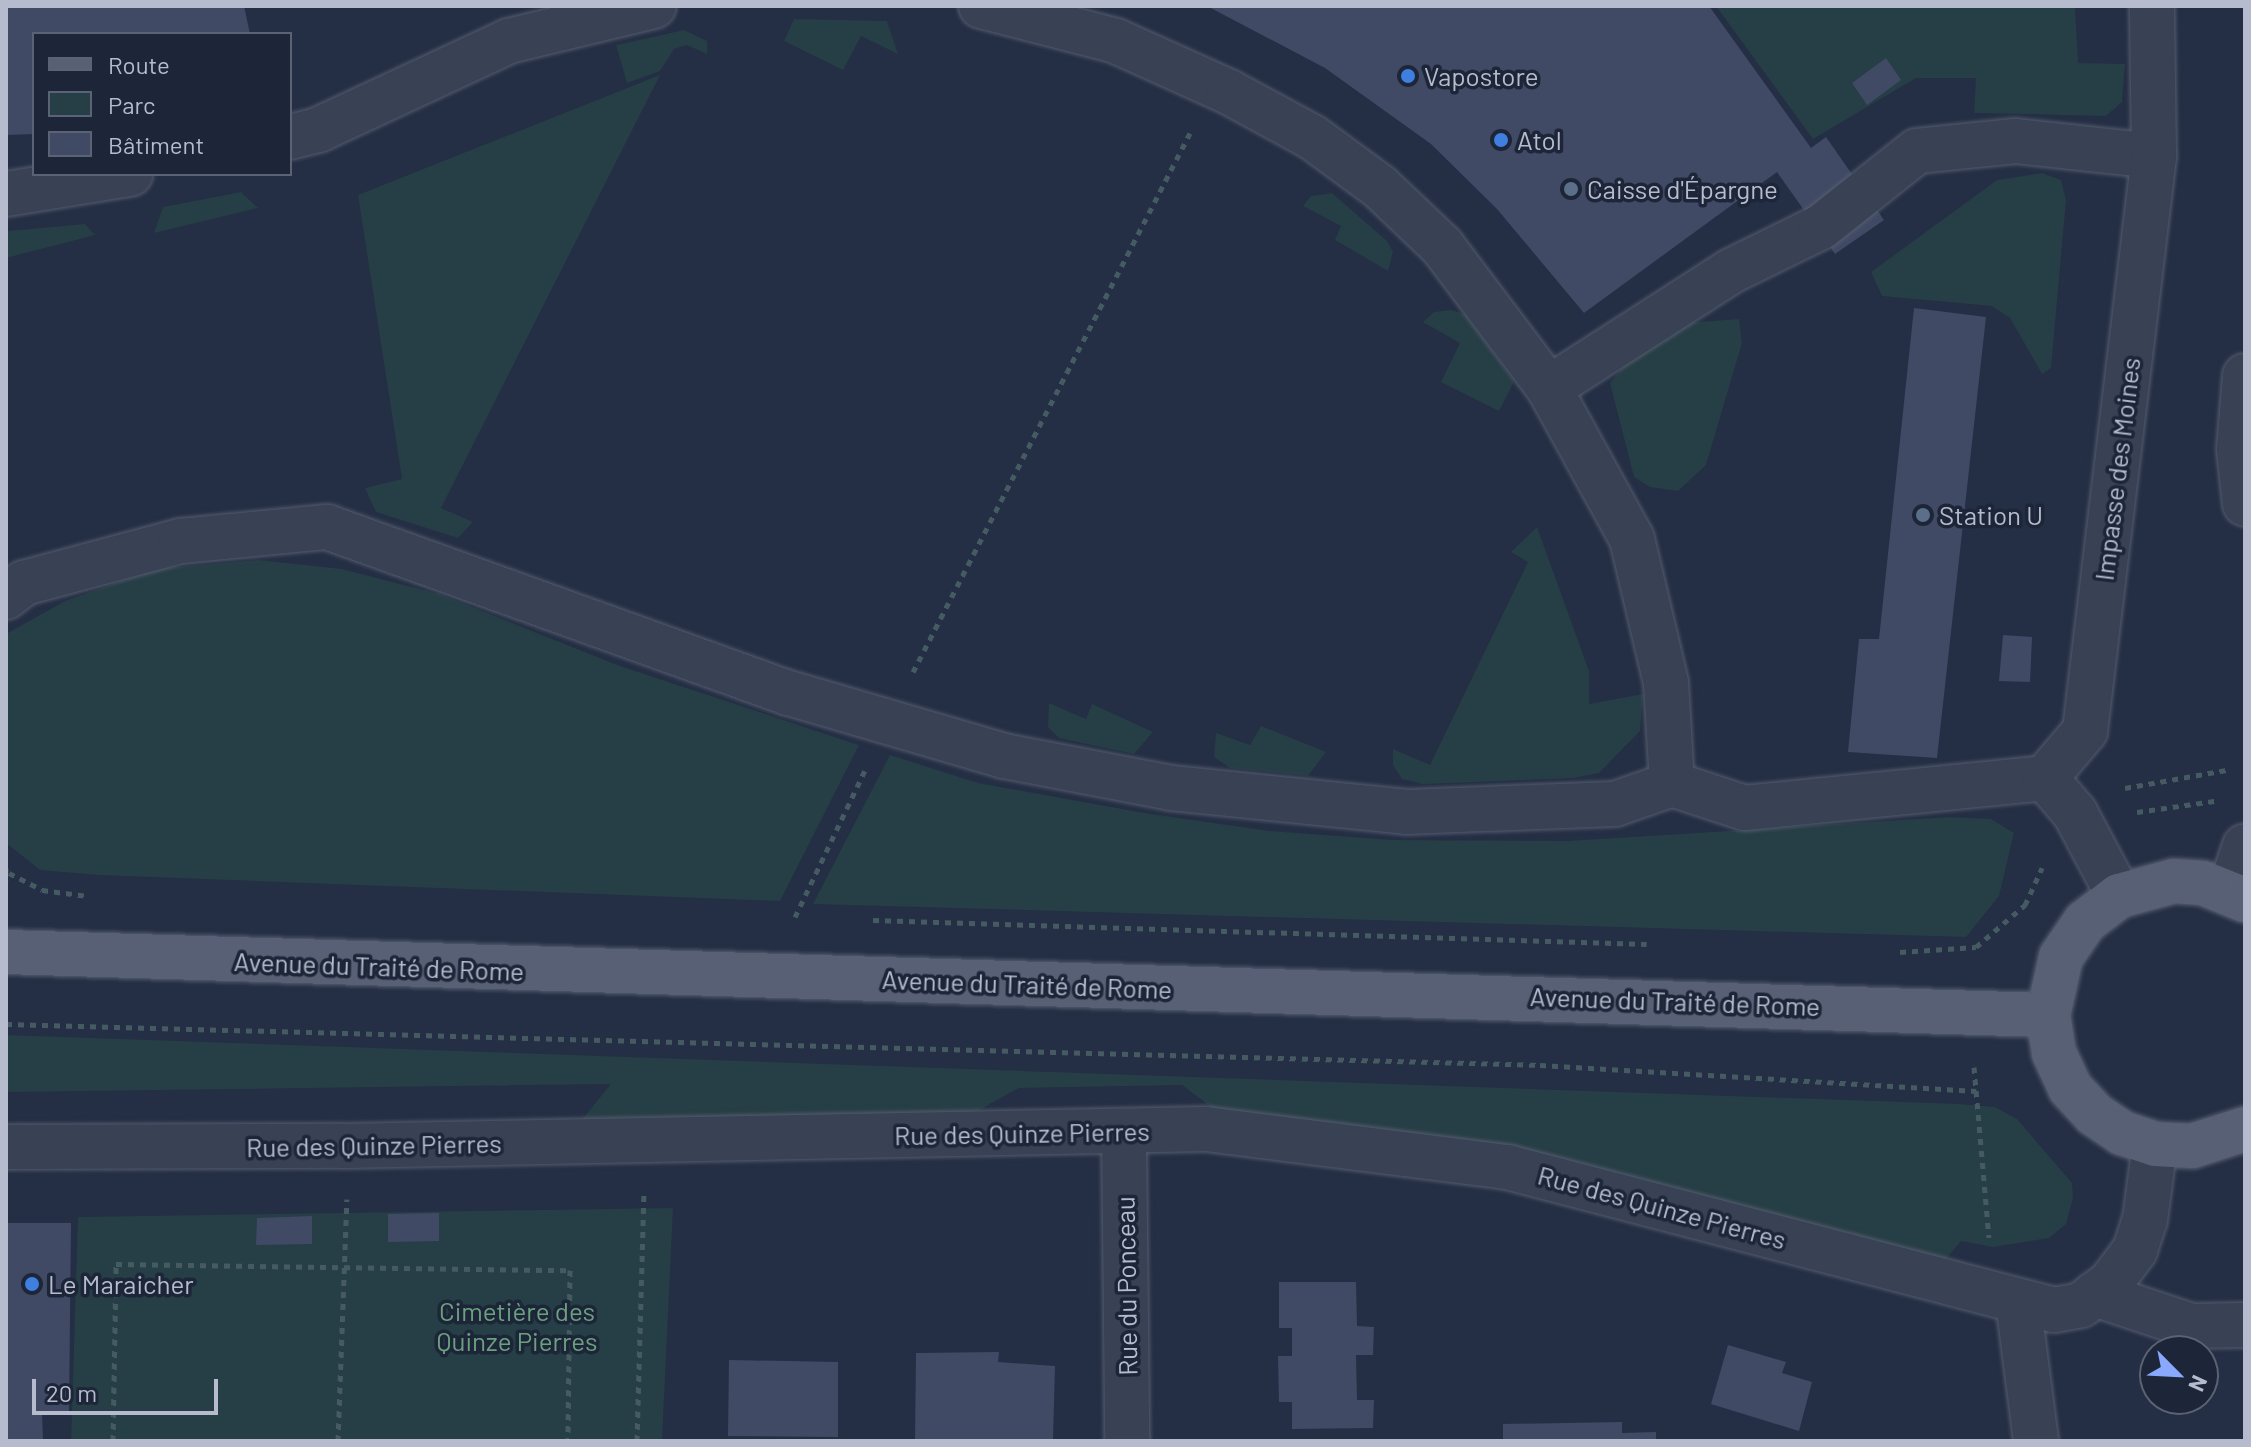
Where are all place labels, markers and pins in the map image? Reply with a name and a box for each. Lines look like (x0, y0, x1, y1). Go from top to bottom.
place label: Vapostore (1424, 60, 1539, 92)
marker: Vapostore (1399, 67, 1417, 85)
place label: Atol (1517, 124, 1562, 156)
marker: Atol (1492, 131, 1510, 149)
place label: Caisse d'Épargne (1587, 173, 1778, 205)
marker: Caisse d'Épargne (1562, 180, 1580, 198)
place label: Station U (1939, 499, 2043, 531)
marker: Station U (1914, 506, 1932, 524)
place label: Le Maraicher (48, 1268, 194, 1300)
marker: Le Maraicher (23, 1275, 41, 1293)

